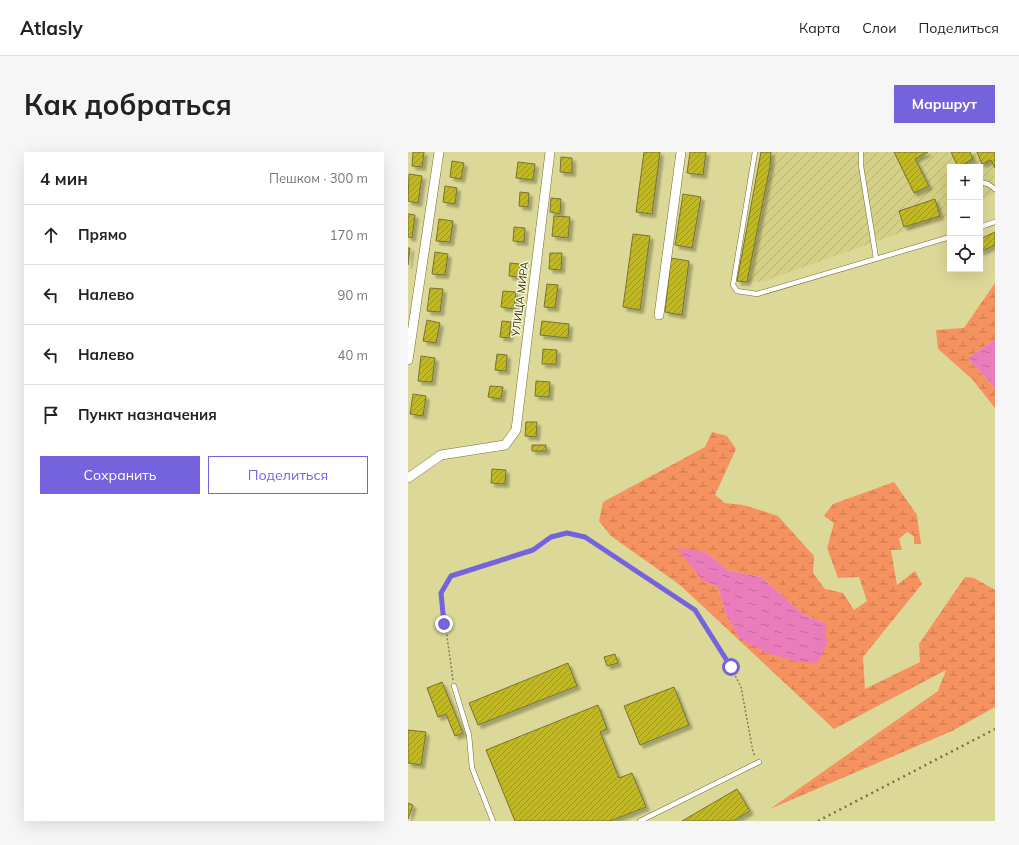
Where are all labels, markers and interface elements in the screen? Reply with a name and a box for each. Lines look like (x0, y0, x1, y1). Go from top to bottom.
text: Atlasly (20, 16, 83, 40)
text: Карта (799, 19, 840, 37)
text: Слои (862, 19, 897, 37)
text: Поделиться (919, 19, 999, 37)
button: Маршрут (894, 85, 995, 123)
text: Как добраться (24, 87, 232, 122)
map controls (947, 164, 983, 272)
button: + (947, 164, 983, 200)
text: 4 мин (40, 168, 88, 189)
text: Пешком · 300 m (269, 170, 368, 186)
button: − (947, 200, 983, 236)
icon: ahead (40, 224, 62, 246)
text: Прямо (78, 225, 127, 244)
text: 170 m (330, 227, 368, 243)
button: locate (947, 236, 983, 272)
street label: УЛИЦА МИРА (508, 261, 532, 338)
icon: left (40, 284, 62, 306)
text: Налево (78, 285, 134, 304)
text: 90 m (338, 287, 368, 303)
icon: left (40, 344, 62, 366)
text: Налево (78, 345, 134, 364)
text: 40 m (338, 347, 368, 363)
icon: arrive (40, 404, 62, 426)
text: Пункт назначения (78, 405, 217, 424)
button: Сохранить (40, 456, 200, 494)
button: Поделиться (208, 456, 368, 494)
route end (435, 615, 453, 633)
route start (722, 658, 740, 676)

